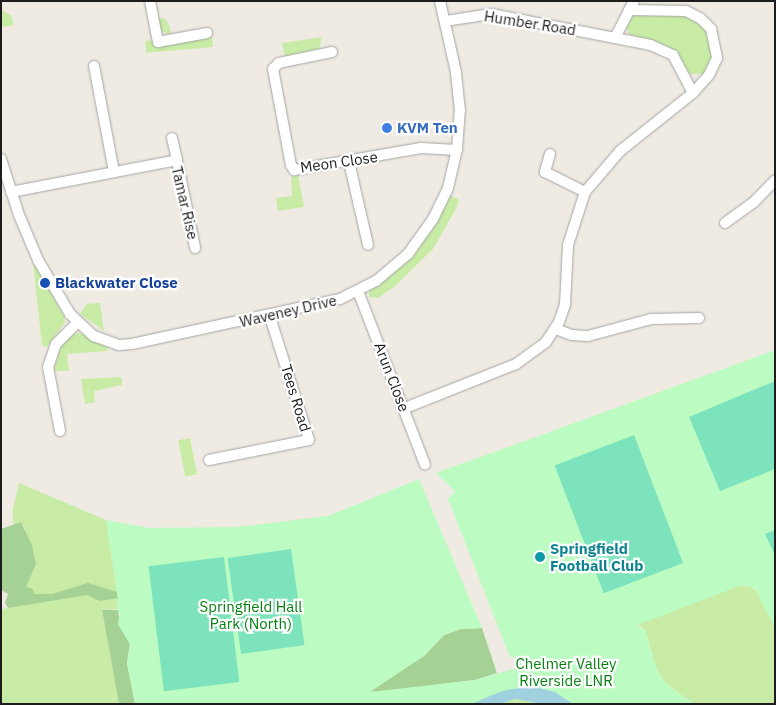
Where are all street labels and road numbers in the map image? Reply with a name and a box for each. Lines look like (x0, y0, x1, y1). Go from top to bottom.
street label: Humber Road (483, 7, 577, 39)
street label: Meon Close (299, 148, 379, 176)
street label: Tamar Rise (168, 165, 202, 241)
street label: Waveney Drive (238, 291, 338, 331)
street label: Arun Close (371, 340, 413, 414)
street label: Tees Road (277, 362, 315, 434)

